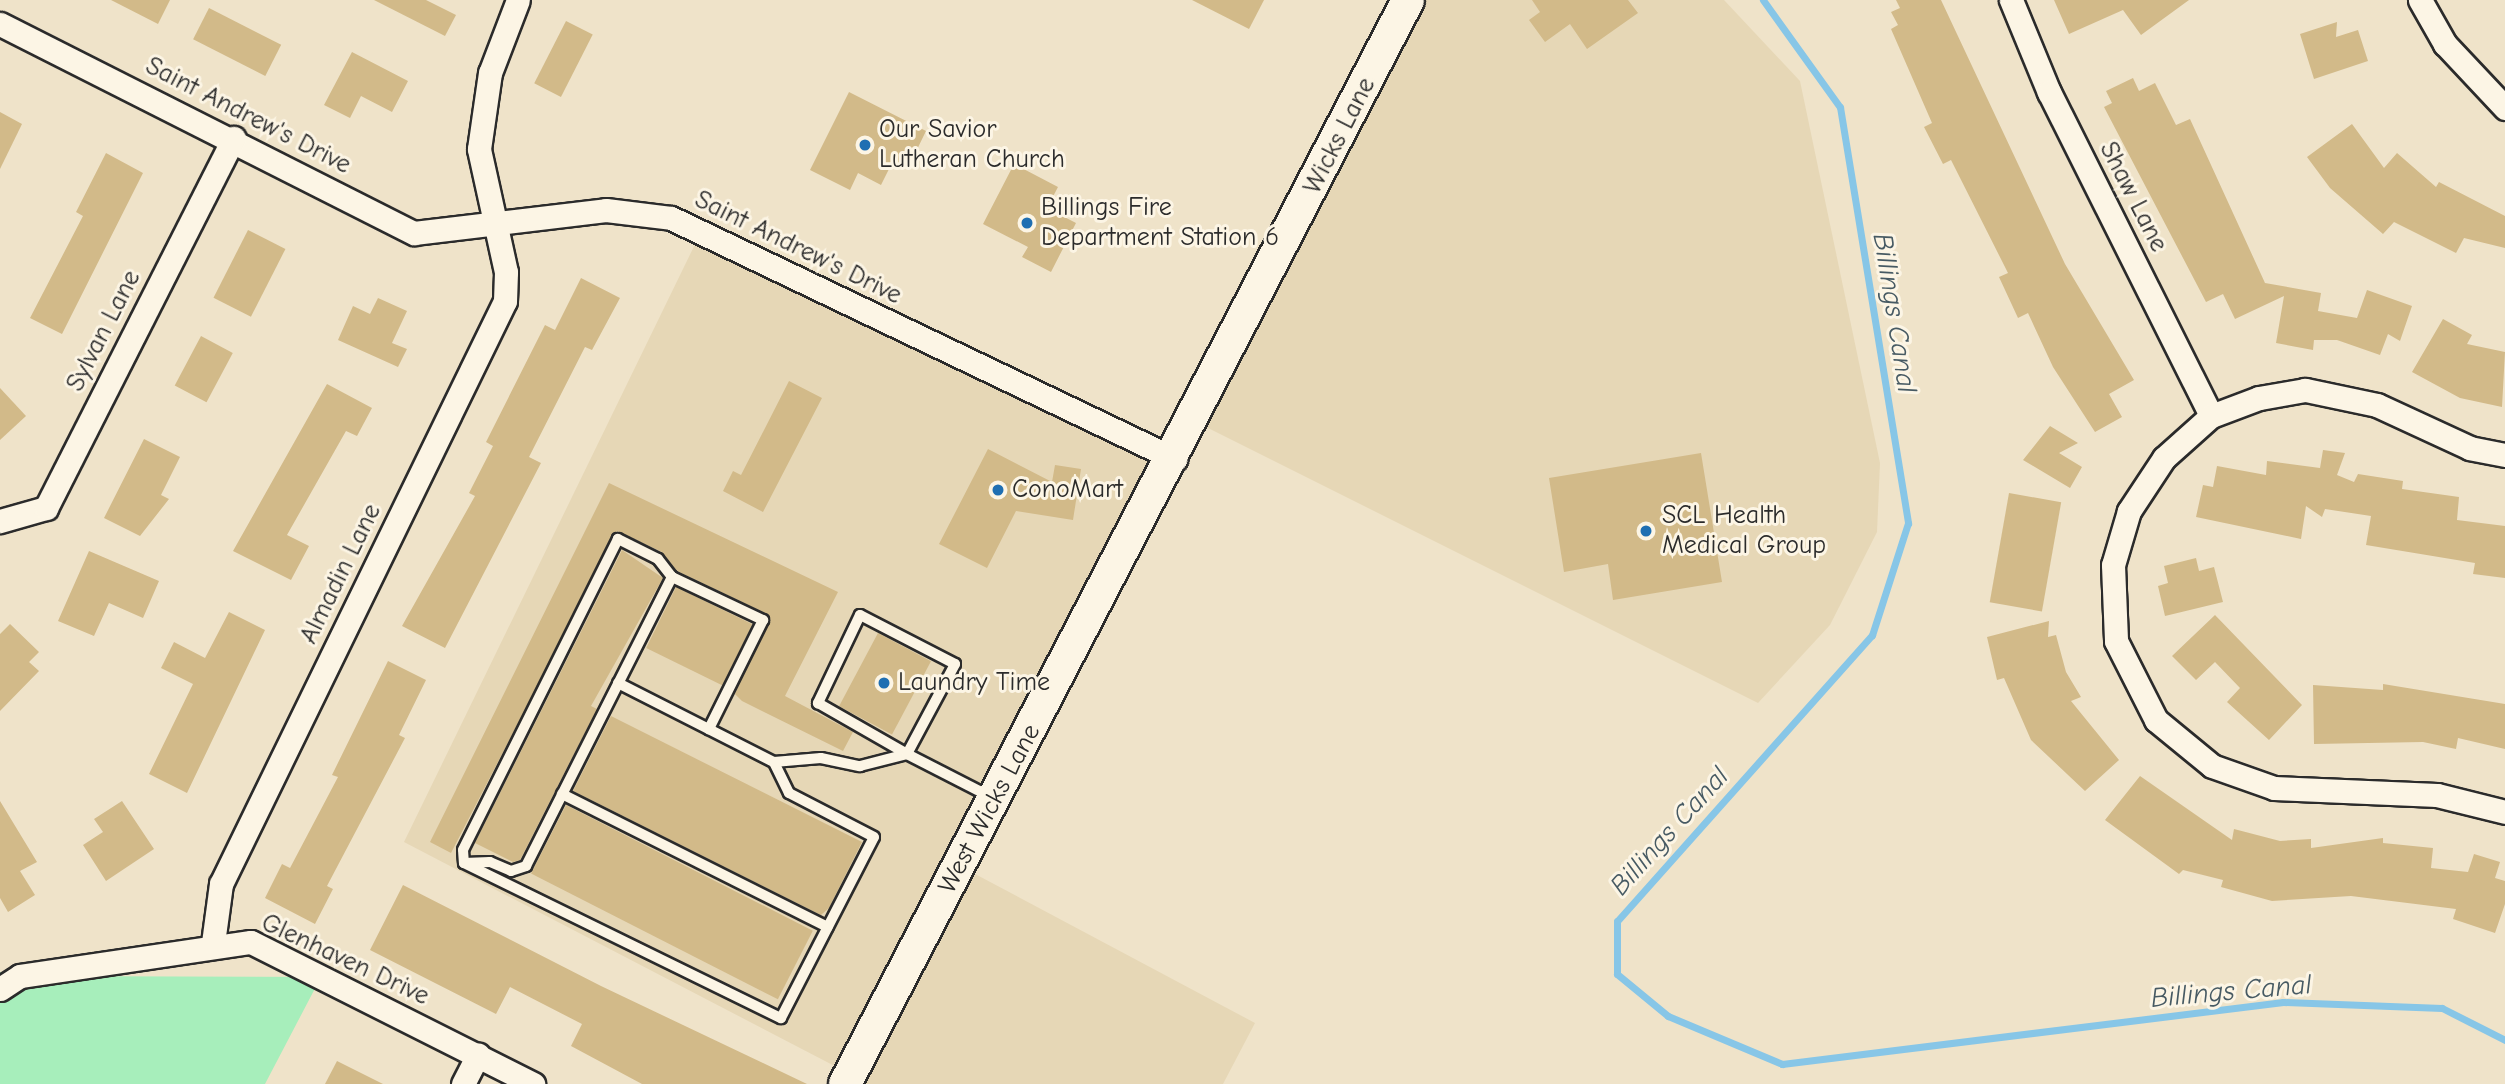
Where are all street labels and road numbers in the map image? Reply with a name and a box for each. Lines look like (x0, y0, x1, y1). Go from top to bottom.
street label: Saint Andrew's Drive (140, 51, 356, 181)
street label: Wicks Lane (1297, 73, 1383, 199)
street label: Shaw Lane (2092, 137, 2174, 257)
street label: Saint Andrew's Drive (689, 184, 907, 312)
street label: Sylvan Lane (60, 265, 148, 397)
street label: Almadin Lane (294, 499, 388, 649)
street label: West Wicks Lane (932, 719, 1048, 899)
street label: Glenhaven Drive (256, 908, 434, 1012)

